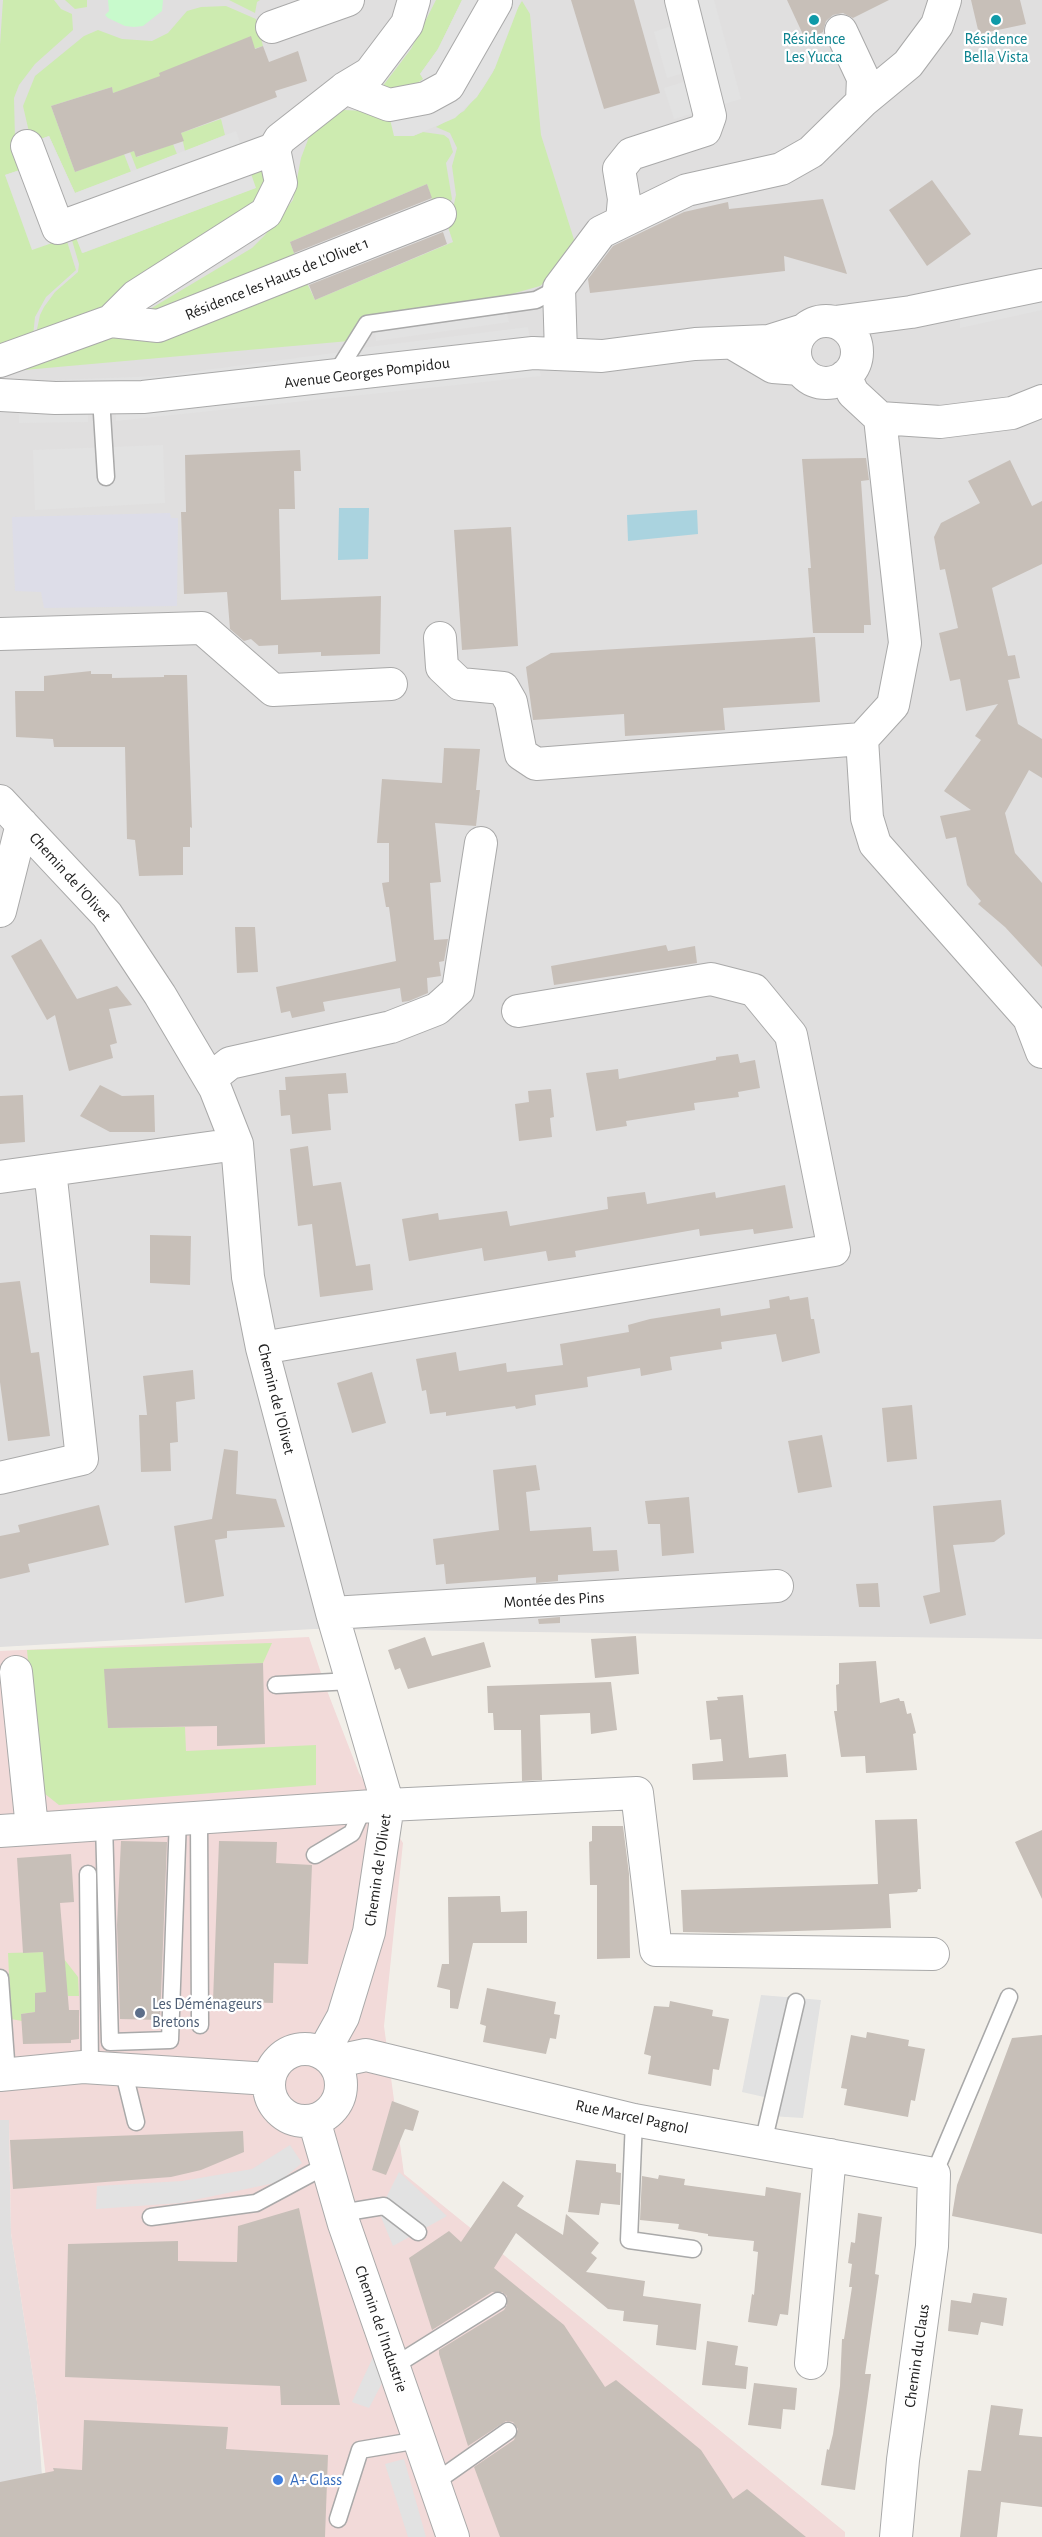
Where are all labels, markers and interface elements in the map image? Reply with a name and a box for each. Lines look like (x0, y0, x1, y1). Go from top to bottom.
marker: Résidence Les Yucca (807, 13, 821, 27)
marker: Résidence Bella Vista (989, 13, 1003, 27)
place label: Résidence Les Yucca (783, 29, 845, 67)
place label: Résidence Bella Vista (963, 29, 1029, 67)
street label: Résidence les Hauts de L'Olivet 1 (182, 233, 372, 325)
street label: Avenue Georges Pompidou (283, 353, 451, 393)
street label: Chemin de l'Olivet (25, 829, 115, 925)
street label: Chemin de l'Olivet (253, 1342, 299, 1456)
street label: Montée des Pins (503, 1588, 605, 1612)
street label: Chemin de l'Olivet (361, 1813, 395, 1927)
place label: Les Déménageurs Bretons (152, 1994, 262, 2032)
marker: Les Déménageurs Bretons (133, 2006, 147, 2020)
street label: Rue Marcel Pagnol (574, 2096, 690, 2138)
street label: Chemin de l'Industrie (350, 2263, 412, 2395)
street label: Chemin du Claus (900, 2303, 934, 2409)
place label: A+ Glass (290, 2470, 342, 2490)
marker: A+ Glass (271, 2473, 285, 2487)

